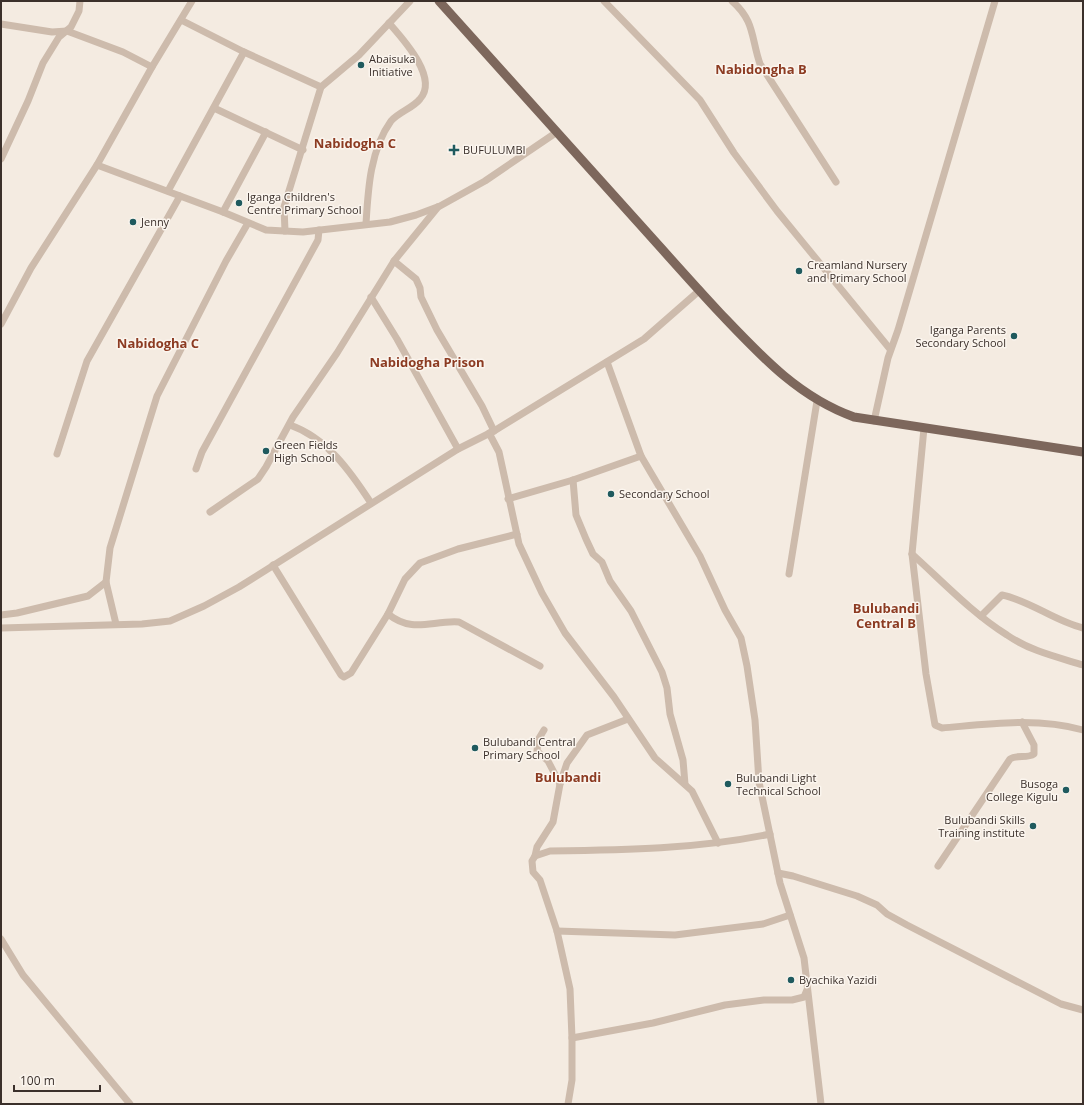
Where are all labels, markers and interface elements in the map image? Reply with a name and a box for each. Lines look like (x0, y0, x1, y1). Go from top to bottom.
place label: Abaisuka Initiative (369, 51, 415, 79)
marker: Abaisuka Initiative (356, 60, 366, 70)
district label: Nabidongha B (715, 60, 807, 78)
district label: Nabidogha C (314, 134, 396, 152)
place label: BUFULUMBI (463, 142, 526, 157)
marker: BUFULUMBI (448, 144, 460, 156)
place label: Iganga Children's Centre Primary School (247, 189, 361, 217)
marker: Iganga Children's Centre Primary School (234, 198, 244, 208)
place label: Jenny (140, 214, 170, 229)
marker: Jenny (128, 217, 138, 227)
place label: Creamland Nursery and Primary School (807, 257, 908, 285)
marker: Creamland Nursery and Primary School (794, 266, 804, 276)
place label: Iganga Parents Secondary School (915, 322, 1006, 350)
marker: Iganga Parents Secondary School (1009, 331, 1019, 341)
district label: Nabidogha C (117, 334, 199, 352)
district label: Nabidogha Prison (369, 353, 485, 371)
place label: Green Fields High School (274, 437, 338, 465)
marker: Green Fields High School (261, 446, 271, 456)
place label: Secondary School (619, 486, 710, 501)
marker: Secondary School (606, 489, 616, 499)
district label: Bulubandi Central B (853, 599, 919, 632)
place label: Bulubandi Central Primary School (483, 734, 576, 762)
marker: Bulubandi Central Primary School (470, 743, 480, 753)
district label: Bulubandi (535, 768, 601, 786)
place label: Bulubandi Light Technical School (736, 770, 821, 798)
place label: Busoga College Kigulu (986, 776, 1058, 804)
marker: Bulubandi Light Technical School (723, 779, 733, 789)
marker: Busoga College Kigulu (1061, 785, 1071, 795)
place label: Bulubandi Skills Training institute (938, 812, 1025, 840)
marker: Bulubandi Skills Training institute (1028, 821, 1038, 831)
place label: Byachika Yazidi (799, 972, 877, 987)
marker: Byachika Yazidi (786, 975, 796, 985)
scale bar (14, 1067, 100, 1093)
text: 100 m (20, 1072, 55, 1089)

